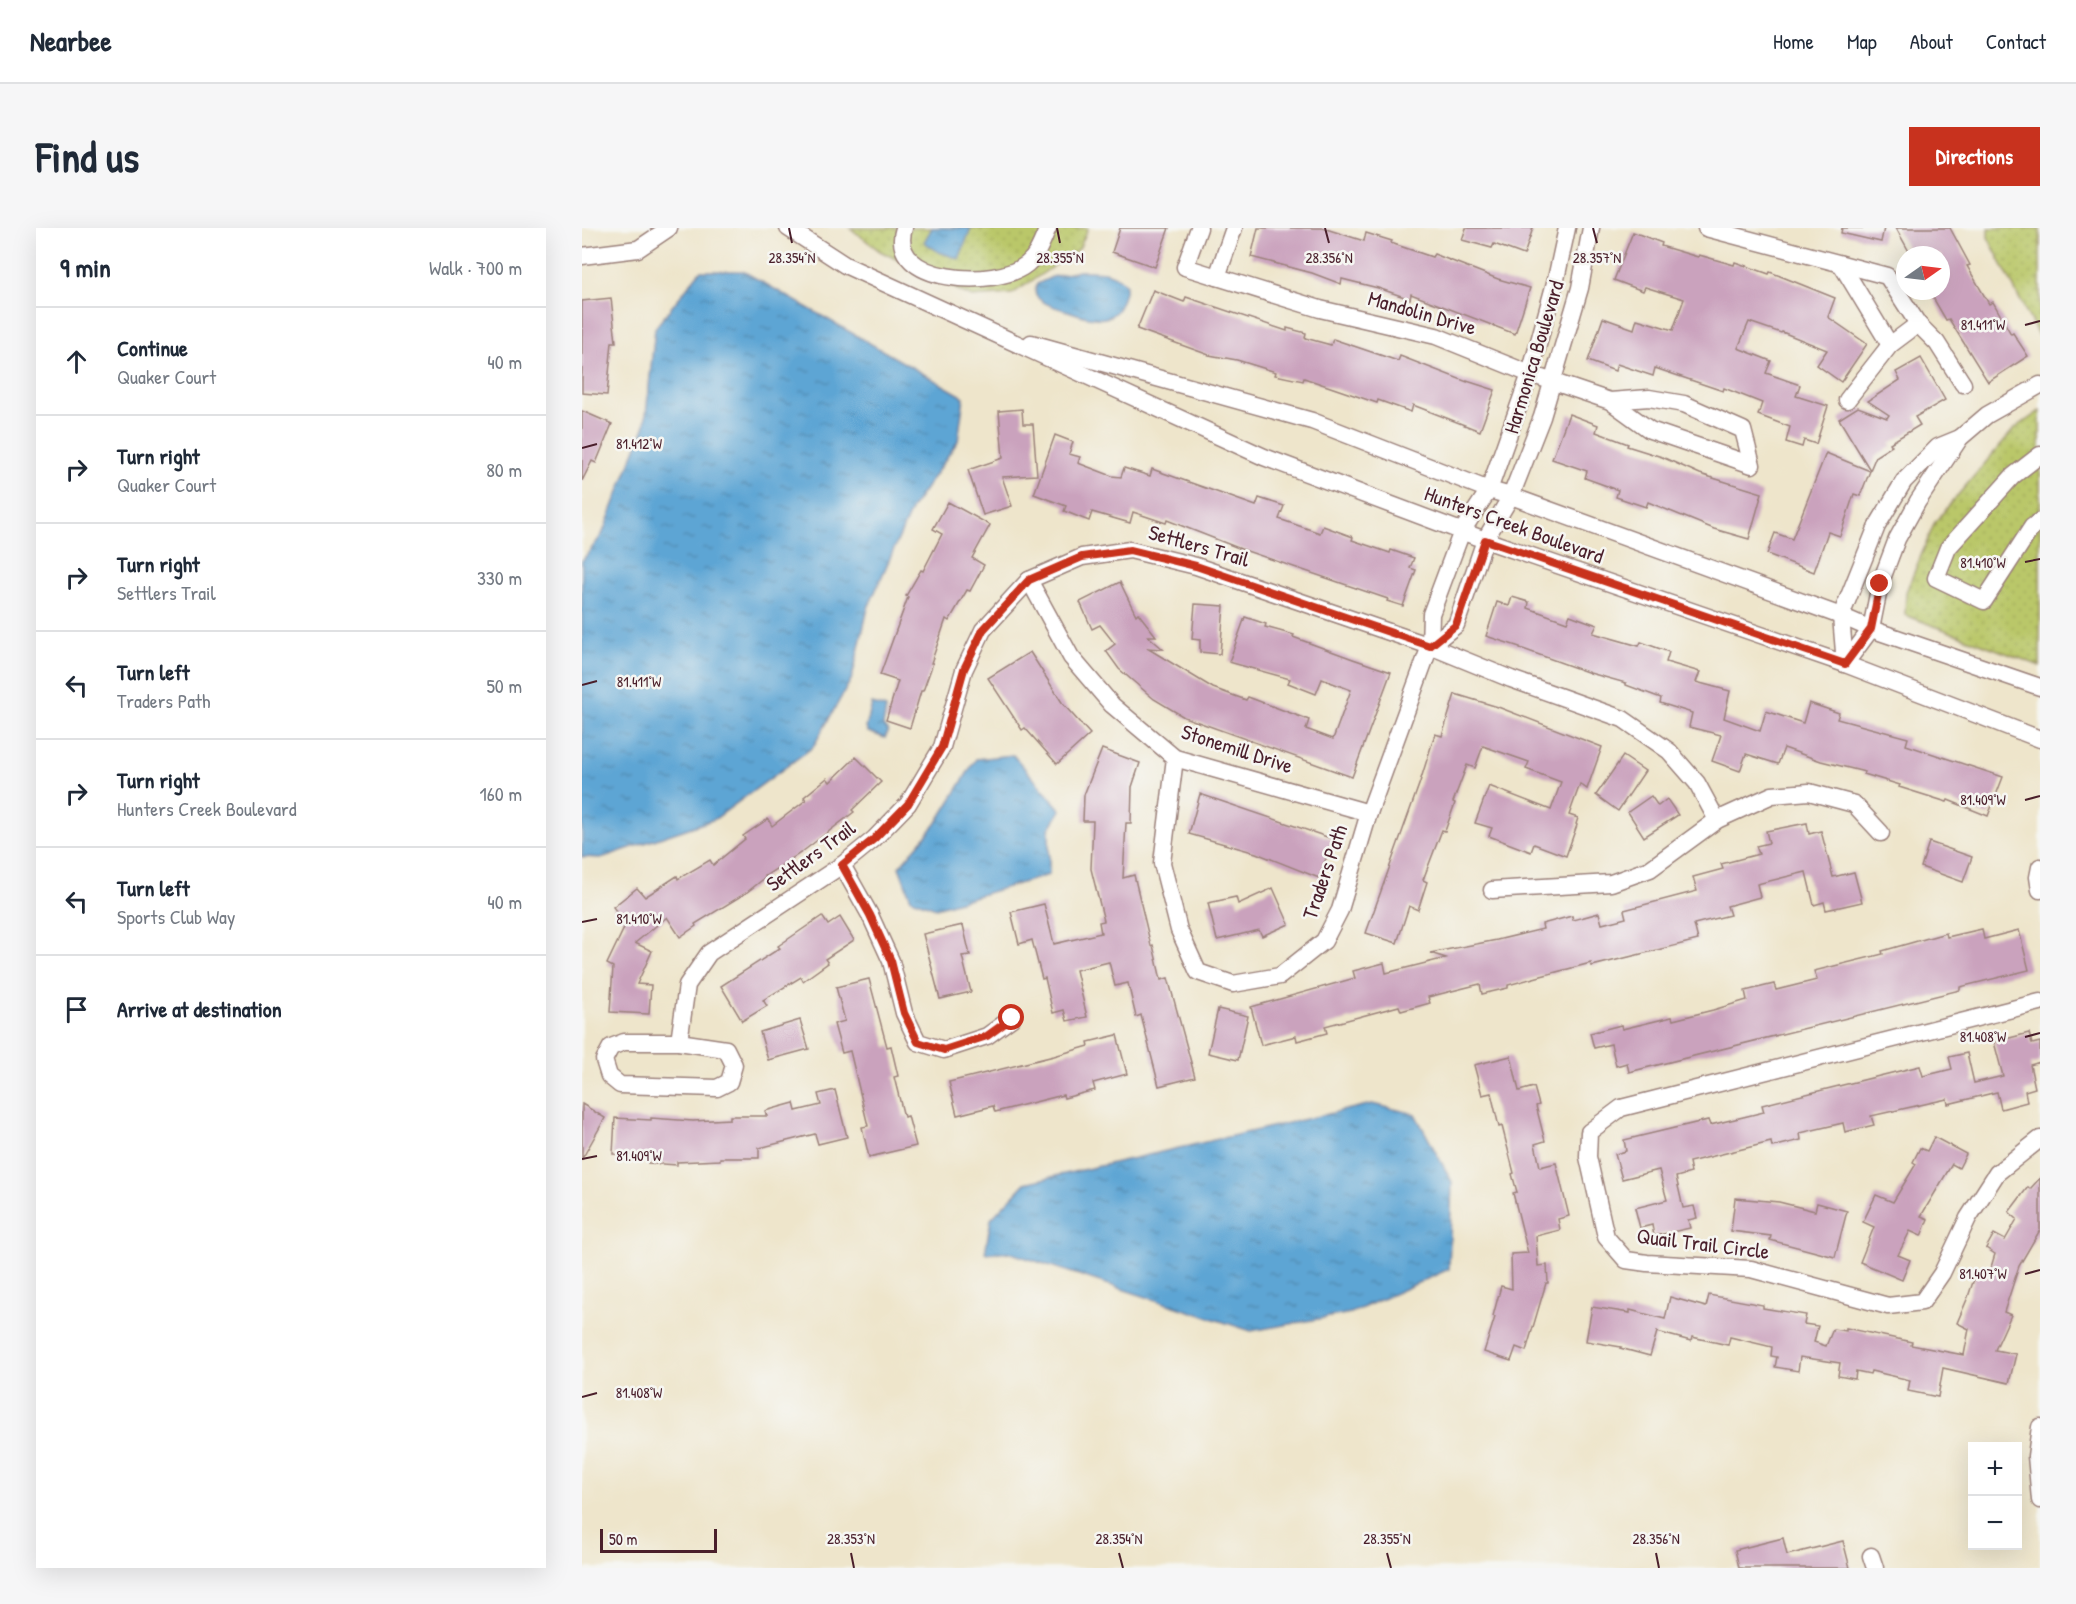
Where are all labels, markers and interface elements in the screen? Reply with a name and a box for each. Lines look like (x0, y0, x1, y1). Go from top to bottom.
text: Nearbee (30, 22, 112, 60)
text: Home (1773, 27, 1814, 56)
text: Map (1847, 27, 1877, 56)
text: About (1910, 27, 1953, 56)
text: Contact (1986, 27, 2046, 56)
button: Directions (1909, 127, 2040, 186)
text: Find us (36, 128, 139, 185)
north arrow (1896, 246, 1950, 300)
text: 28.354°N (769, 247, 815, 268)
text: 28.355°N (1036, 247, 1084, 268)
text: 28.356°N (1305, 247, 1353, 268)
text: 28.357°N (1573, 247, 1621, 268)
text: 9 min (60, 250, 111, 285)
text: Walk · 700 m (429, 254, 522, 281)
street label: Harmonica Boulevard (1496, 277, 1571, 437)
street label: Mandolin Drive (1365, 283, 1479, 342)
text: 81.411°W (1961, 314, 2006, 335)
text: Continue (117, 333, 188, 363)
icon: ahead (60, 345, 93, 378)
text: 40 m (487, 348, 522, 375)
text: Quaker Court (117, 363, 216, 390)
text: 81.412°W (616, 433, 663, 454)
text: Turn right (117, 441, 200, 471)
icon: right (60, 453, 93, 486)
text: 80 m (486, 456, 522, 483)
text: Quaker Court (117, 471, 216, 498)
street label: Hunters Creek Boulevard (1421, 479, 1608, 570)
street label: Settlers Trail (1145, 517, 1253, 574)
text: Turn right (117, 549, 200, 579)
text: 81.410°W (1960, 552, 2007, 573)
icon: right (60, 561, 93, 594)
text: 330 m (477, 564, 522, 591)
route end (1866, 570, 1892, 596)
text: Settlers Trail (117, 579, 216, 606)
text: Turn left (117, 657, 190, 687)
icon: left (60, 669, 93, 702)
text: 81.411°W (617, 671, 662, 692)
text: 50 m (486, 672, 522, 699)
text: Traders Path (117, 687, 210, 714)
street label: Stonemill Drive (1178, 717, 1297, 780)
text: Turn right (117, 765, 200, 795)
icon: right (60, 777, 93, 810)
text: 160 m (480, 780, 522, 807)
text: 81.409°W (1960, 789, 2007, 810)
text: Hunters Creek Boulevard (117, 795, 297, 822)
street label: Settlers Trail (760, 813, 862, 898)
street label: Traders Path (1295, 821, 1354, 923)
text: Turn left (117, 873, 190, 903)
icon: left (60, 885, 93, 918)
text: 40 m (487, 888, 522, 915)
text: Sports Club Way (117, 903, 235, 930)
text: 81.410°W (616, 908, 663, 929)
icon: arrive (60, 993, 93, 1026)
text: Arrive at destination (117, 994, 282, 1024)
route start (998, 1004, 1024, 1030)
text: 81.408°W (1960, 1026, 2007, 1047)
text: 81.409°W (616, 1145, 663, 1166)
street label: Quail Trail Circle (1635, 1221, 1771, 1266)
text: 81.407°W (1959, 1263, 2008, 1284)
text: 81.408°W (616, 1382, 663, 1403)
map controls (1968, 1442, 2022, 1550)
button: + (1968, 1442, 2022, 1496)
button: − (1968, 1496, 2022, 1550)
scale bar (600, 1526, 717, 1554)
text: 50 m (609, 1528, 638, 1550)
text: 28.353°N (827, 1528, 875, 1549)
text: 28.354°N (1096, 1528, 1142, 1549)
text: 28.355°N (1363, 1528, 1411, 1549)
text: 28.356°N (1632, 1528, 1680, 1549)

